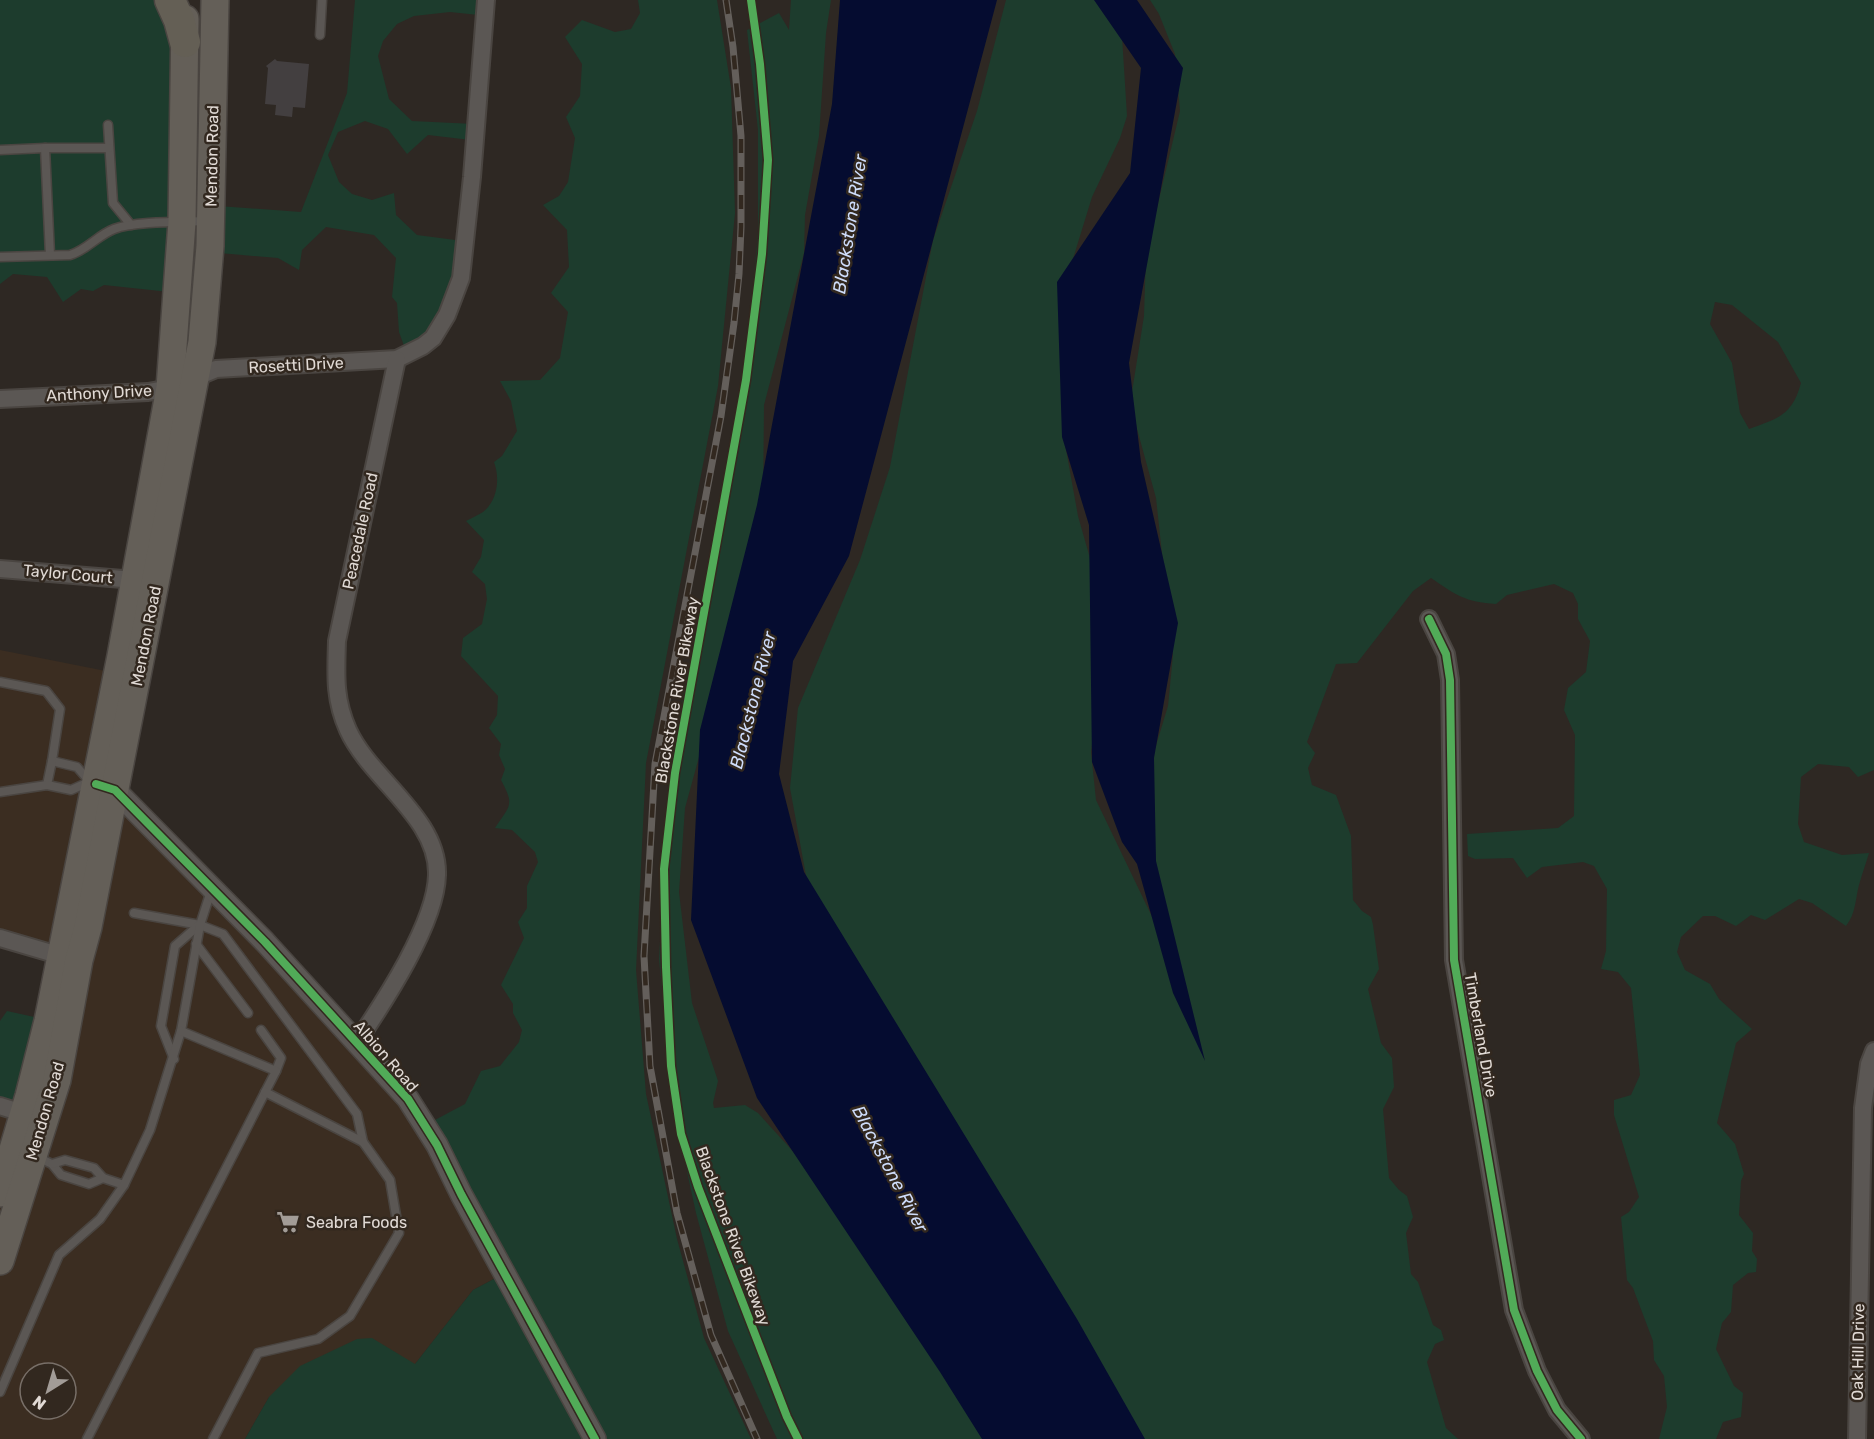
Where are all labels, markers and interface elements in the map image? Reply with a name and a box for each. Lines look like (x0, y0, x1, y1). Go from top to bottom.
street label: Mendon Road (202, 105, 222, 207)
water label: Blackstone River (828, 152, 872, 295)
street label: Rosetti Drive (248, 353, 344, 377)
street label: Anthony Drive (46, 381, 152, 405)
street label: Peacedale Road (338, 471, 382, 591)
street label: Taylor Court (22, 561, 114, 587)
street label: Mendon Road (127, 584, 165, 688)
street label: Blackstone River Bikeway (651, 595, 703, 785)
water label: Blackstone River (725, 628, 781, 771)
street label: Timberland Drive (1461, 971, 1501, 1099)
street label: Albion Road (350, 1016, 422, 1096)
street label: Mendon Road (22, 1060, 68, 1162)
water label: Blackstone River (847, 1102, 933, 1237)
street label: Blackstone River Bikeway (692, 1144, 774, 1328)
supermarket icon: Seabra Foods (275, 1209, 301, 1235)
place label: Seabra Foods (306, 1213, 407, 1232)
street label: Oak Hill Drive (1848, 1303, 1868, 1401)
north arrow (18, 1361, 78, 1421)
text: N (29, 1392, 50, 1414)

